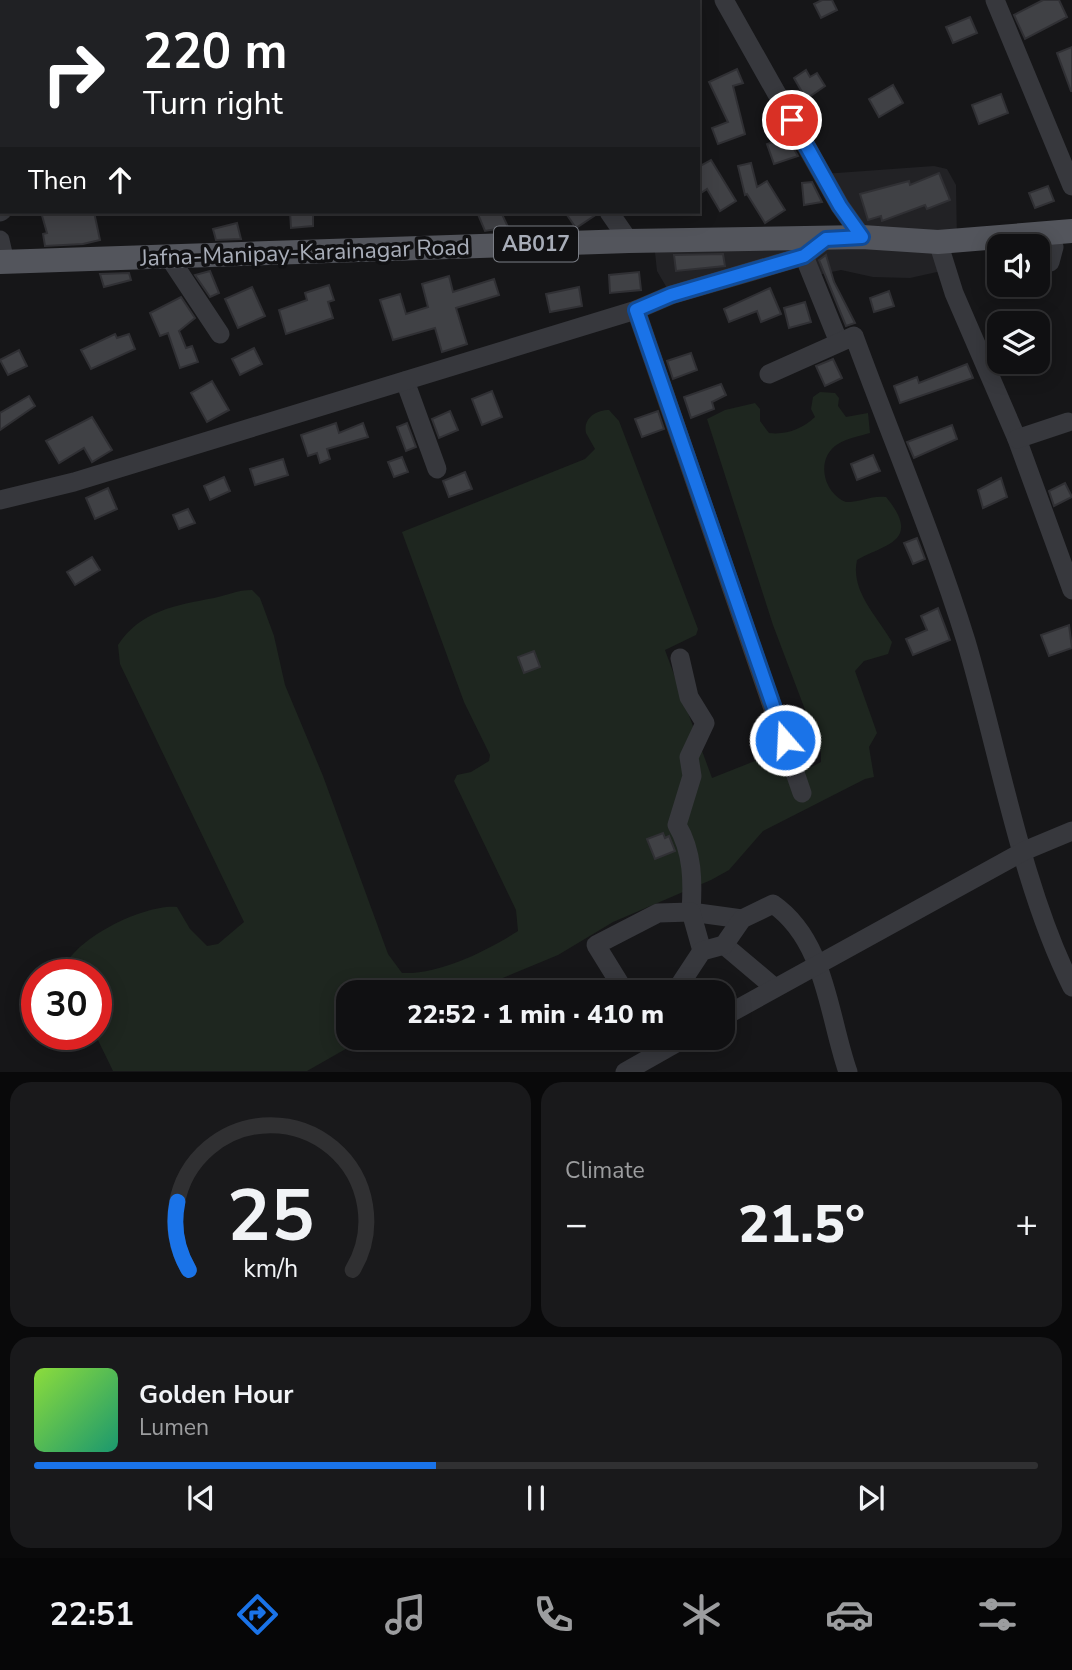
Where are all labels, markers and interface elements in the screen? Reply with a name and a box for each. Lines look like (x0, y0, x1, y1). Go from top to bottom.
text: 220 m (143, 18, 287, 85)
icon: right (28, 28, 119, 119)
text: Turn right (143, 82, 283, 125)
pin (762, 90, 822, 150)
icon: arrive (773, 101, 811, 139)
icon: ahead (101, 161, 139, 199)
text: Then (28, 163, 87, 198)
road number: AB017 (494, 226, 578, 262)
street label: Jafna-Manipay-Karainagar Road (139, 231, 470, 274)
map controls (987, 234, 1050, 374)
button: sound (987, 234, 1050, 297)
button: layers (987, 311, 1050, 374)
position arrow (748, 703, 822, 777)
speed limit sign: 30 (21, 959, 112, 1050)
text: 22:52 · 1 min · 410 m (407, 997, 664, 1032)
text: Climate (565, 1155, 645, 1186)
text: 25 (227, 1167, 314, 1267)
text: 21.5° (738, 1189, 865, 1260)
text: − (565, 1199, 588, 1250)
text: + (1015, 1199, 1038, 1250)
text: km/h (243, 1252, 298, 1286)
text: Golden Hour (139, 1377, 294, 1412)
text: Lumen (139, 1412, 209, 1443)
icon: previous (182, 1479, 220, 1517)
icon: pause (517, 1479, 555, 1517)
icon: next (852, 1479, 890, 1517)
icon: directions (233, 1590, 282, 1639)
icon: music (381, 1590, 430, 1639)
icon: phone (529, 1590, 578, 1639)
icon: climate (677, 1590, 726, 1639)
icon: car (825, 1590, 874, 1639)
icon: filters (973, 1590, 1022, 1639)
text: 22:51 (50, 1593, 134, 1636)

